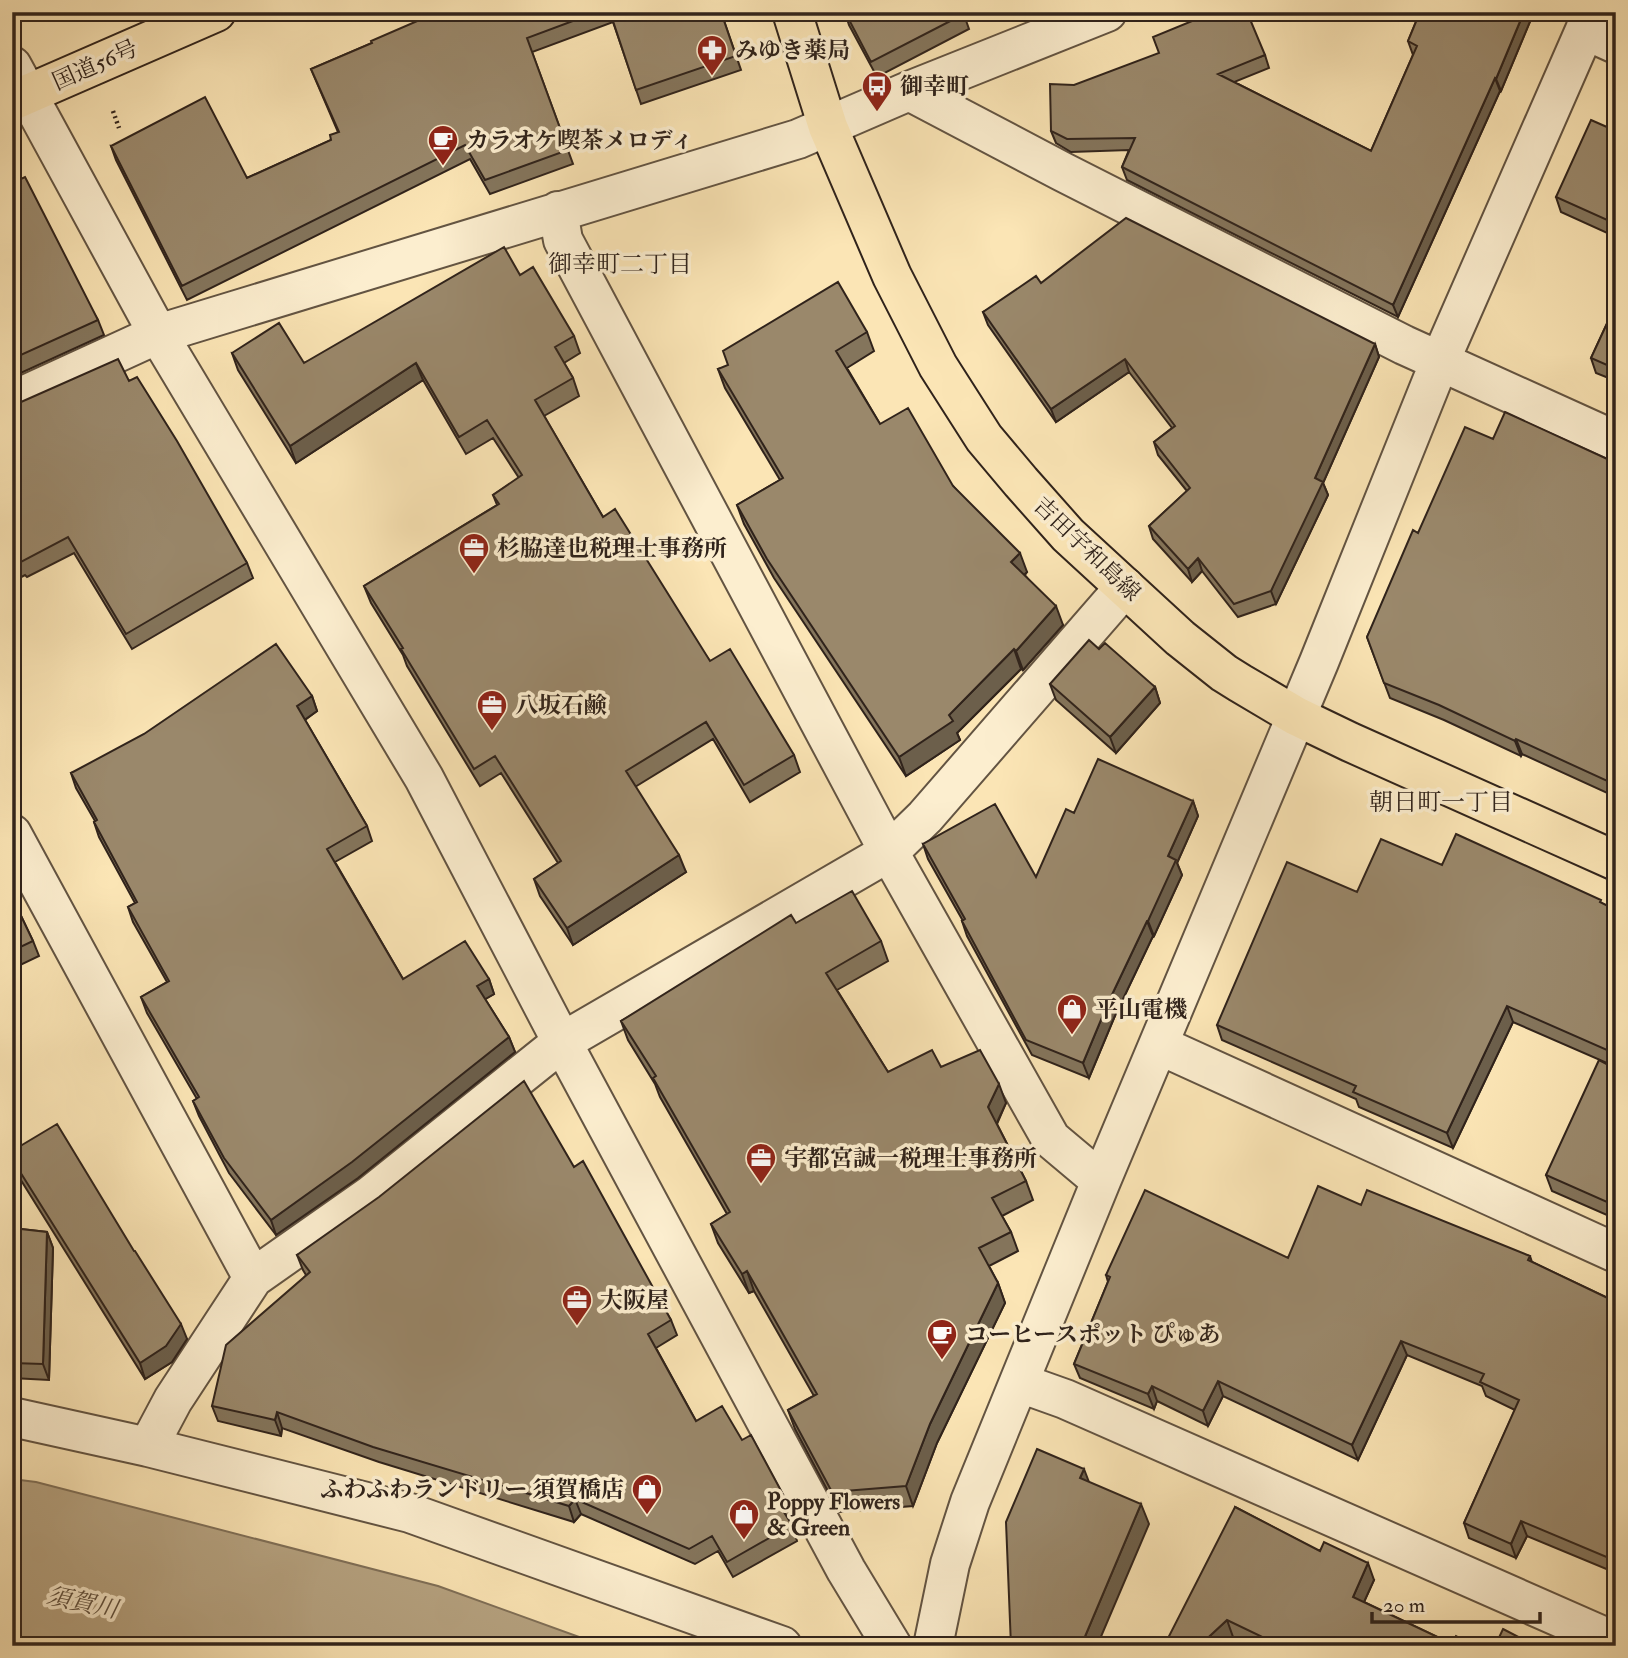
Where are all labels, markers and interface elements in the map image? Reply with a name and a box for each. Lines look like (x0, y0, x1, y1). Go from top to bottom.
street label: 国道56号 (48, 33, 142, 97)
pharmacy icon: みゆき薬局 (695, 33, 729, 77)
place label: みゆき薬局 (735, 36, 850, 65)
bus stop icon: 御幸町 (860, 69, 894, 113)
place label: 御幸町 (900, 72, 969, 101)
cafe icon: カラオケ喫茶メロディ (426, 123, 460, 167)
place label: カラオケ喫茶メロディ (466, 126, 694, 155)
district label: 御幸町二丁目 (548, 249, 692, 280)
street label: 吉田宇和島線 (1027, 491, 1147, 607)
office icon: 杉脇達也税理士事務所 (457, 531, 491, 575)
place label: 杉脇達也税理士事務所 (497, 534, 727, 563)
office icon: 八坂石鹸 (475, 688, 509, 732)
place label: 八坂石鹸 (515, 691, 607, 720)
district label: 朝日町一丁目 (1369, 787, 1513, 818)
shop icon: 平山電機 (1055, 992, 1089, 1036)
place label: 平山電機 (1095, 995, 1187, 1024)
office icon: 宇都宮誠一税理士事務所 (744, 1141, 778, 1185)
place label: 宇都宮誠一税理士事務所 (784, 1144, 1037, 1173)
office icon: 大阪屋 (560, 1283, 594, 1327)
place label: 大阪屋 (600, 1286, 669, 1315)
cafe icon: コーヒースポット ぴゅあ (925, 1317, 959, 1361)
place label: コーヒースポット ぴゅあ (965, 1320, 1221, 1349)
shop icon: ふわふわランドリー 須賀橋店 (630, 1472, 664, 1516)
place label: ふわふわランドリー 須賀橋店 (320, 1475, 624, 1504)
place label: Poppy Flowers & Green (767, 1487, 900, 1542)
shop icon: Poppy Flowers & Green (727, 1497, 761, 1541)
water label: 須賀川 (44, 1580, 123, 1626)
scale bar (1372, 1581, 1540, 1625)
text: 20 m (1383, 1592, 1425, 1619)

